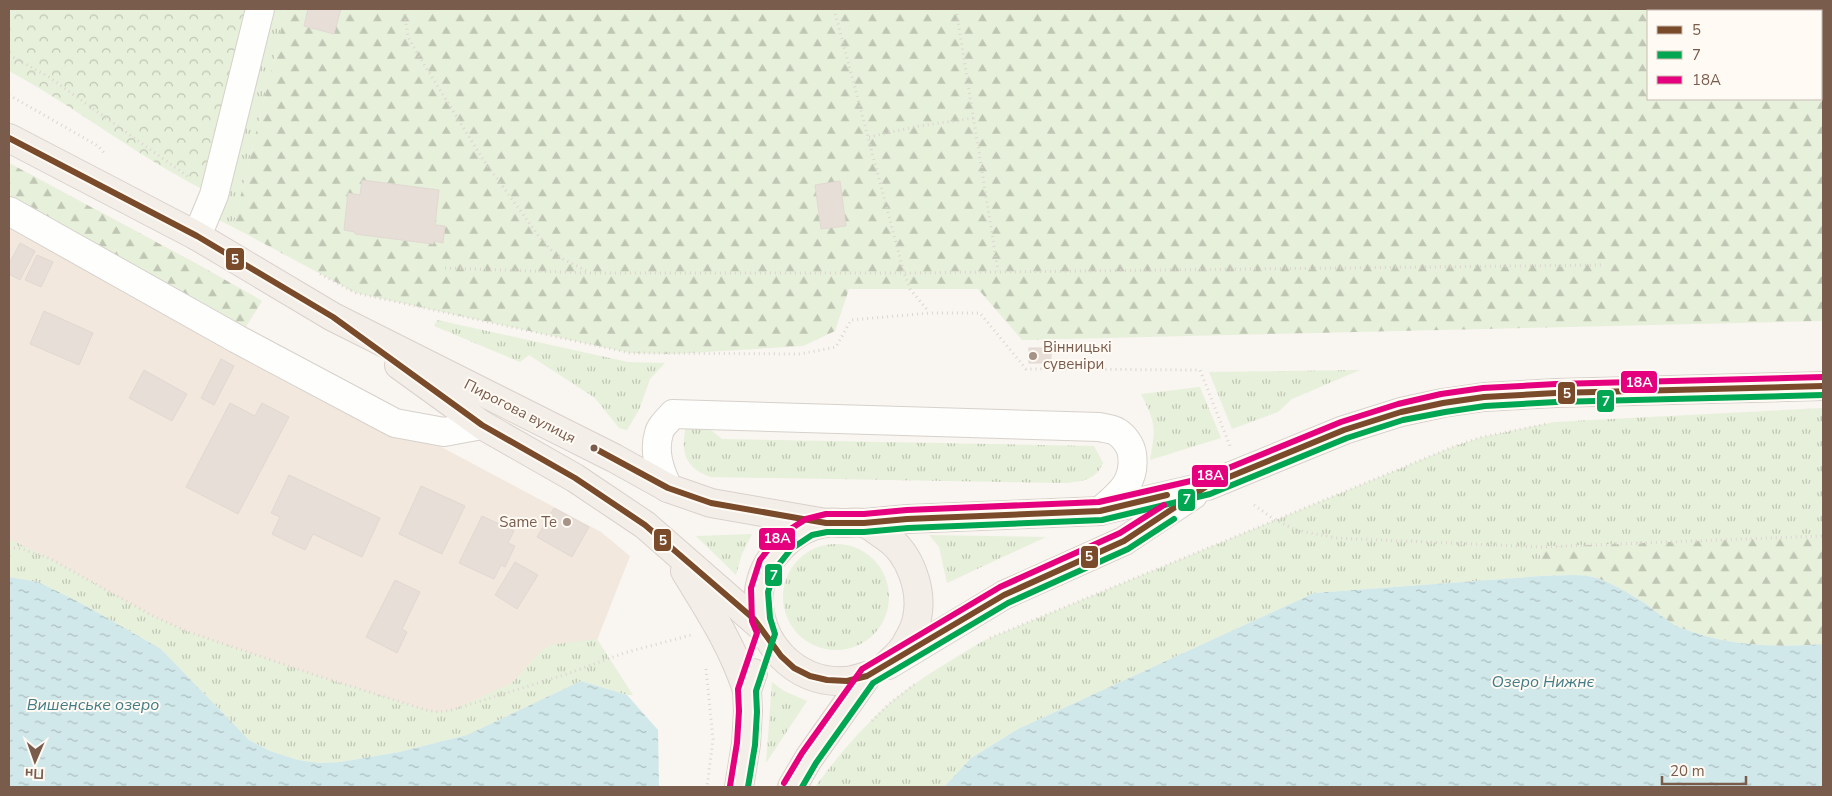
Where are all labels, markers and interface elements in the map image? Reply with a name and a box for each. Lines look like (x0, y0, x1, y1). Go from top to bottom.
legend (1647, 10, 1822, 100)
text: 5 (1692, 20, 1701, 40)
text: 7 (1692, 45, 1701, 65)
text: 18А (1692, 70, 1721, 90)
line badge: 5 (225, 247, 245, 271)
text: 5 (231, 250, 239, 269)
place label: Вінницькі сувеніри (1043, 337, 1112, 374)
marker: Вінницькі сувеніри (1027, 350, 1039, 362)
line badge: 18А (1620, 370, 1658, 394)
text: 18А (1625, 373, 1653, 392)
street label: Пирогова вулиця (461, 374, 579, 448)
line badge: 5 (1557, 381, 1576, 405)
text: 5 (1563, 384, 1571, 403)
line badge: 7 (1596, 389, 1615, 413)
text: 7 (1602, 392, 1610, 411)
unlabelled marker (589, 443, 599, 453)
line badge: 18А (1191, 464, 1229, 488)
text: 18А (1196, 466, 1224, 485)
line badge: 7 (1177, 488, 1196, 512)
text: 7 (1183, 490, 1191, 509)
place label: Same Te (499, 512, 557, 532)
marker: Same Te (561, 516, 573, 528)
line badge: 18А (758, 527, 796, 551)
line badge: 5 (653, 528, 672, 552)
text: 18А (763, 529, 791, 548)
text: 5 (659, 531, 667, 550)
line badge: 5 (1080, 545, 1099, 569)
text: 5 (1085, 547, 1093, 566)
line badge: 7 (764, 563, 783, 587)
text: 7 (770, 566, 778, 585)
water label: Озеро Нижнє (1492, 671, 1595, 693)
water label: Вишенське озеро (27, 694, 159, 716)
north arrow (10, 736, 60, 786)
scale bar (1662, 754, 1746, 786)
text: 20 m (1670, 761, 1705, 781)
text: Пн (25, 764, 45, 783)

